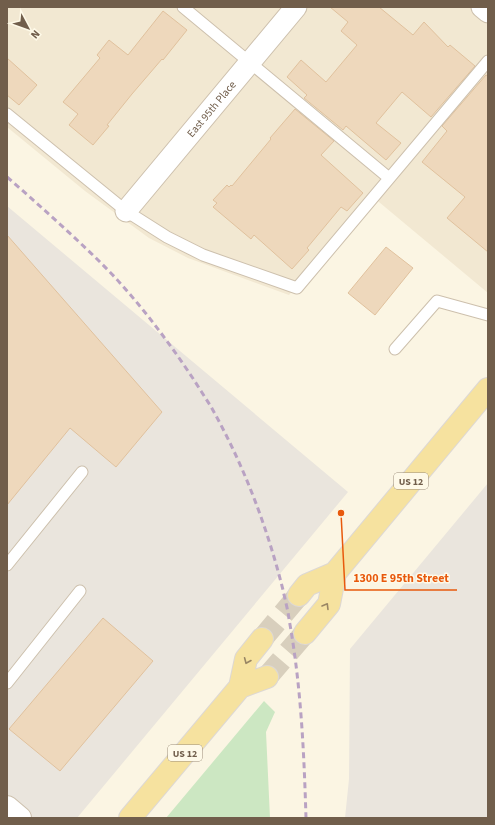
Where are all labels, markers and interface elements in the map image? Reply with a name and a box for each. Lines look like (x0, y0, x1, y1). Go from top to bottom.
north arrow (8, 8, 48, 48)
text: N (27, 27, 43, 42)
street label: East 95th Place (184, 77, 240, 141)
road number: US 12 (394, 473, 428, 489)
callout: 1300 E 95th Street (345, 566, 457, 590)
text: 1300 E 95th Street (353, 570, 449, 587)
one-way arrow (321, 603, 329, 610)
one-way arrow (243, 657, 251, 664)
road number: US 12 (168, 745, 202, 761)

